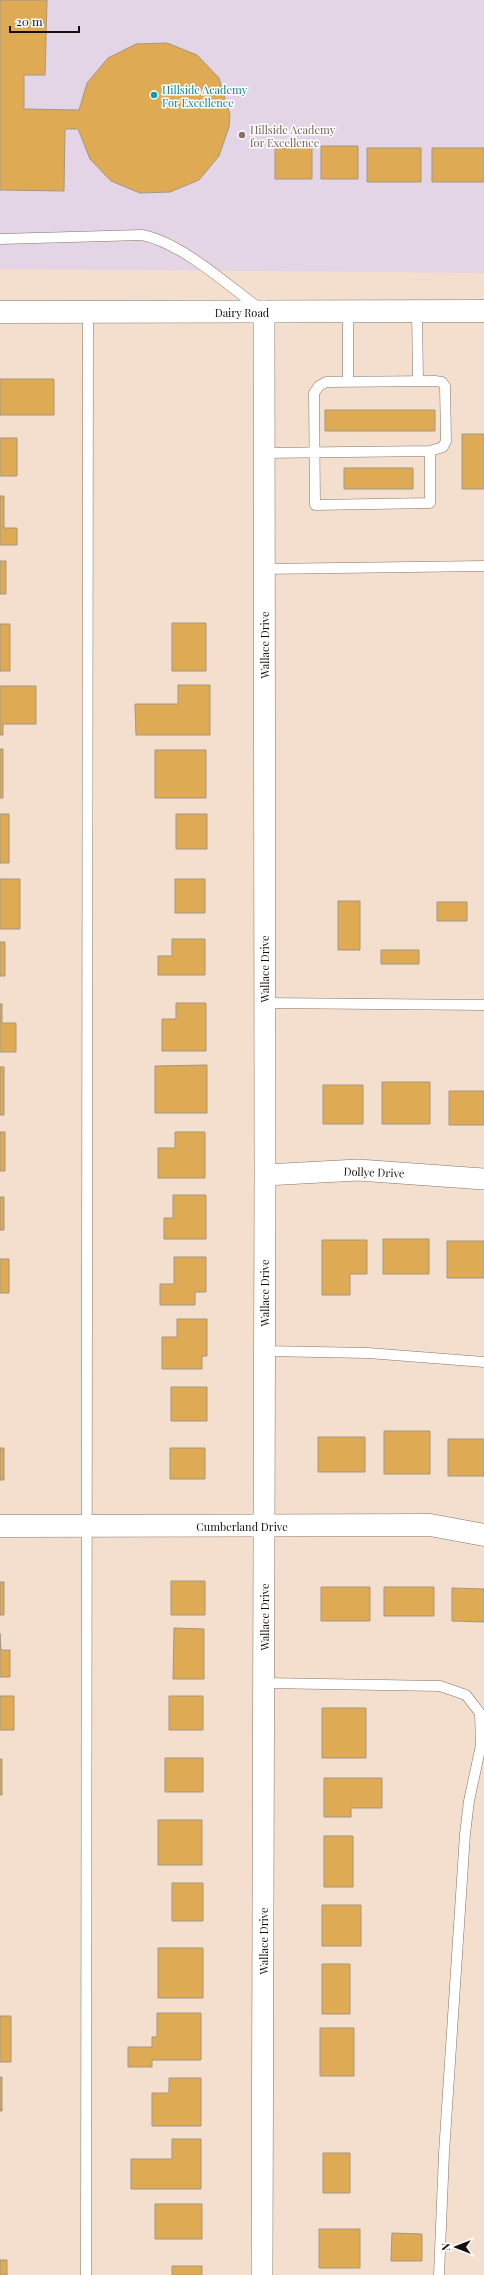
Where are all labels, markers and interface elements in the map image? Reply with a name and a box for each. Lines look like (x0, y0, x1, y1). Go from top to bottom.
scale bar (10, 8, 79, 34)
text: 20 m (16, 13, 43, 29)
place label: Hillside Academy For Excellence (162, 82, 248, 110)
marker: Hillside Academy For Excellence (149, 90, 159, 100)
place label: Hillside Academy for Excellence (250, 122, 336, 150)
marker: Hillside Academy for Excellence (237, 130, 247, 140)
street label: Dairy Road (215, 305, 270, 320)
street label: Wallace Drive (257, 611, 272, 680)
street label: Wallace Drive (257, 935, 272, 1004)
street label: Dollye Drive (343, 1163, 405, 1181)
street label: Wallace Drive (257, 1259, 272, 1328)
street label: Cumberland Drive (196, 1519, 288, 1534)
street label: Wallace Drive (257, 1583, 272, 1652)
street label: Wallace Drive (256, 1907, 271, 1976)
north arrow (436, 2227, 476, 2267)
text: N (438, 2243, 453, 2251)

